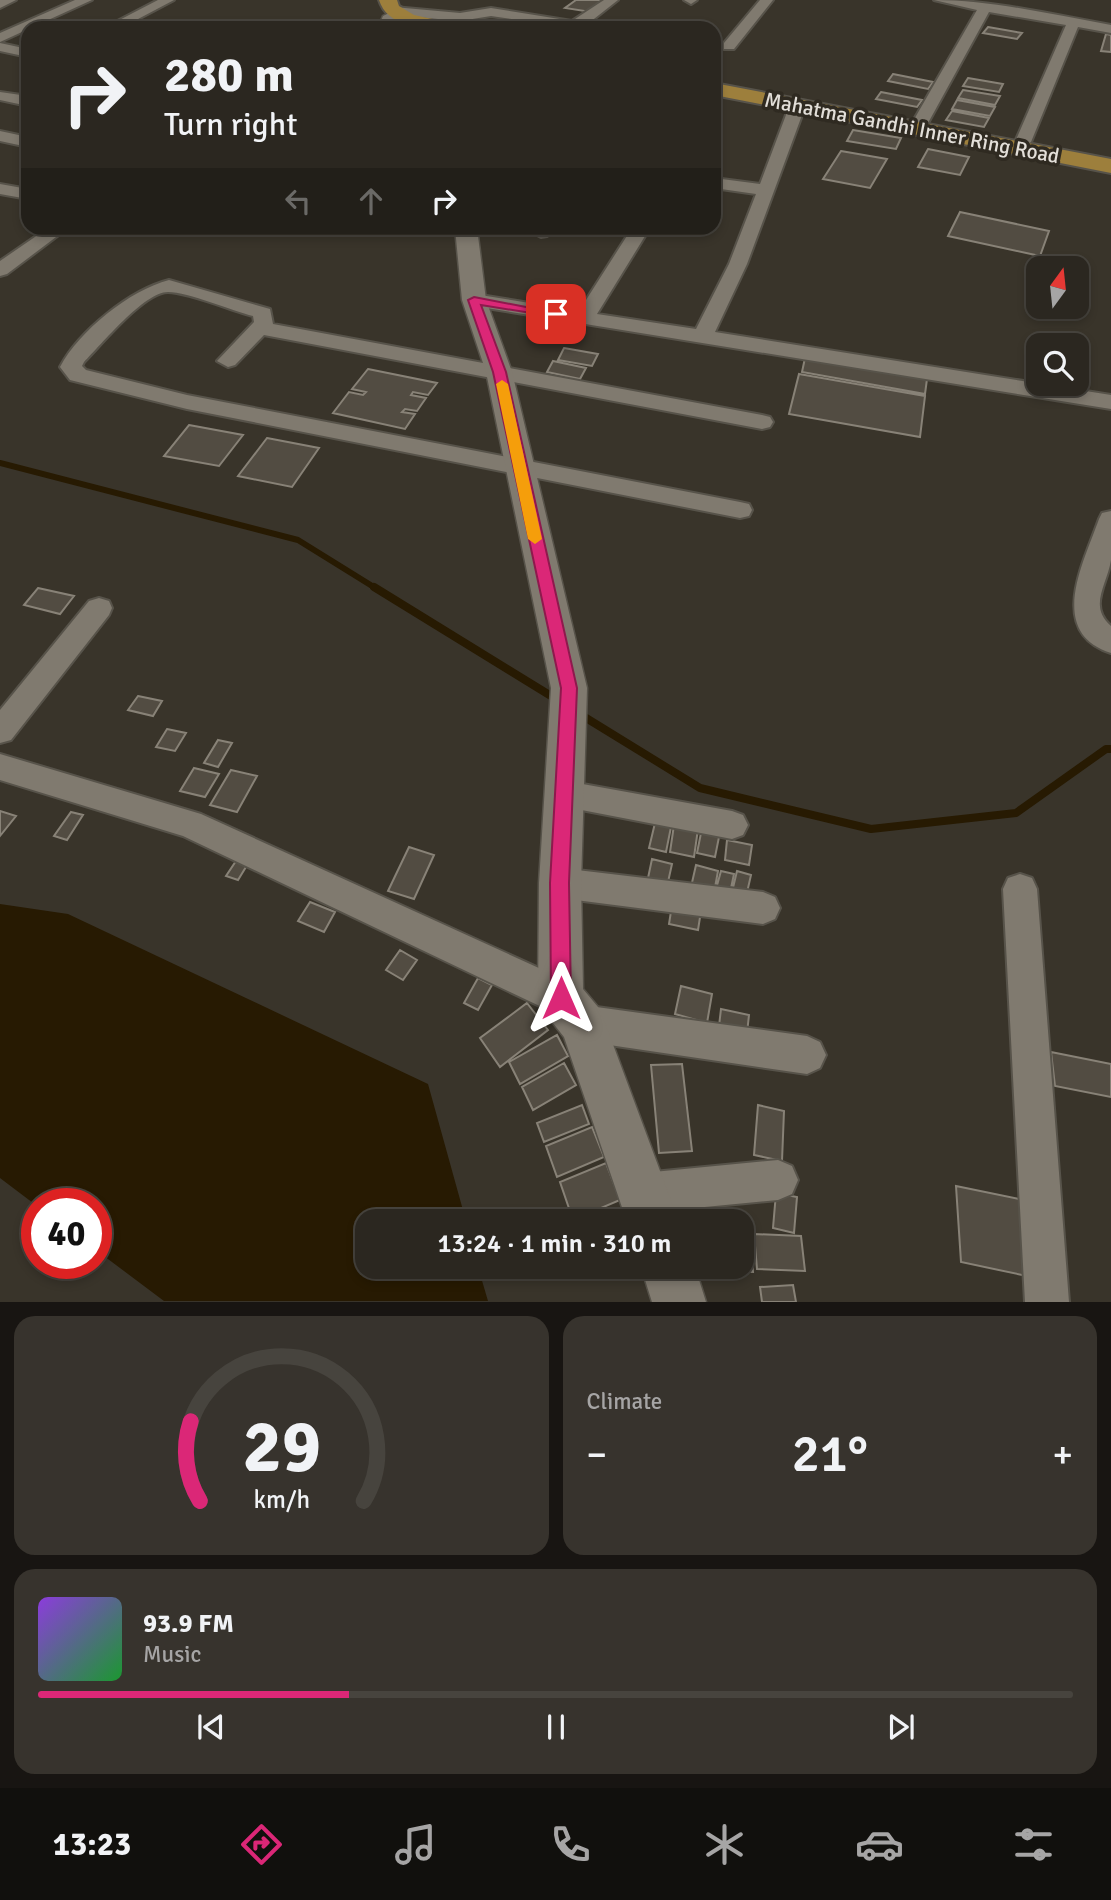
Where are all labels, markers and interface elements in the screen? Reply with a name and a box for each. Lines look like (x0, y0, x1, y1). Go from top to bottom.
text: 280 m (164, 45, 294, 105)
icon: right (49, 49, 140, 140)
street label: Mahatma Gandhi Inner Ring Road (762, 87, 1062, 169)
text: Turn right (164, 105, 297, 144)
icon: left (279, 182, 317, 220)
icon: ahead (352, 182, 390, 220)
icon: right (425, 182, 463, 220)
north arrow (1026, 256, 1088, 318)
map controls (1026, 256, 1089, 396)
pin (526, 284, 586, 344)
icon: arrive (537, 295, 575, 333)
button: search (1026, 333, 1089, 396)
position arrow (524, 961, 598, 1035)
speed limit sign: 40 (21, 1188, 112, 1279)
text: 13:24 · 1 min · 310 m (438, 1228, 671, 1260)
text: Climate (587, 1387, 662, 1416)
text: 29 (242, 1404, 321, 1493)
text: 21° (792, 1422, 868, 1486)
text: − (587, 1431, 607, 1478)
text: + (1052, 1431, 1073, 1478)
text: km/h (253, 1484, 310, 1515)
text: 93.9 FM (143, 1608, 234, 1640)
text: Music (143, 1640, 201, 1669)
icon: previous (192, 1708, 230, 1746)
icon: pause (537, 1708, 575, 1746)
icon: next (882, 1708, 920, 1746)
icon: directions (237, 1820, 286, 1869)
icon: music (391, 1820, 440, 1869)
icon: phone (546, 1820, 595, 1869)
icon: climate (700, 1820, 749, 1869)
icon: car (855, 1820, 904, 1869)
icon: filters (1009, 1820, 1058, 1869)
text: 13:23 (53, 1825, 131, 1864)

